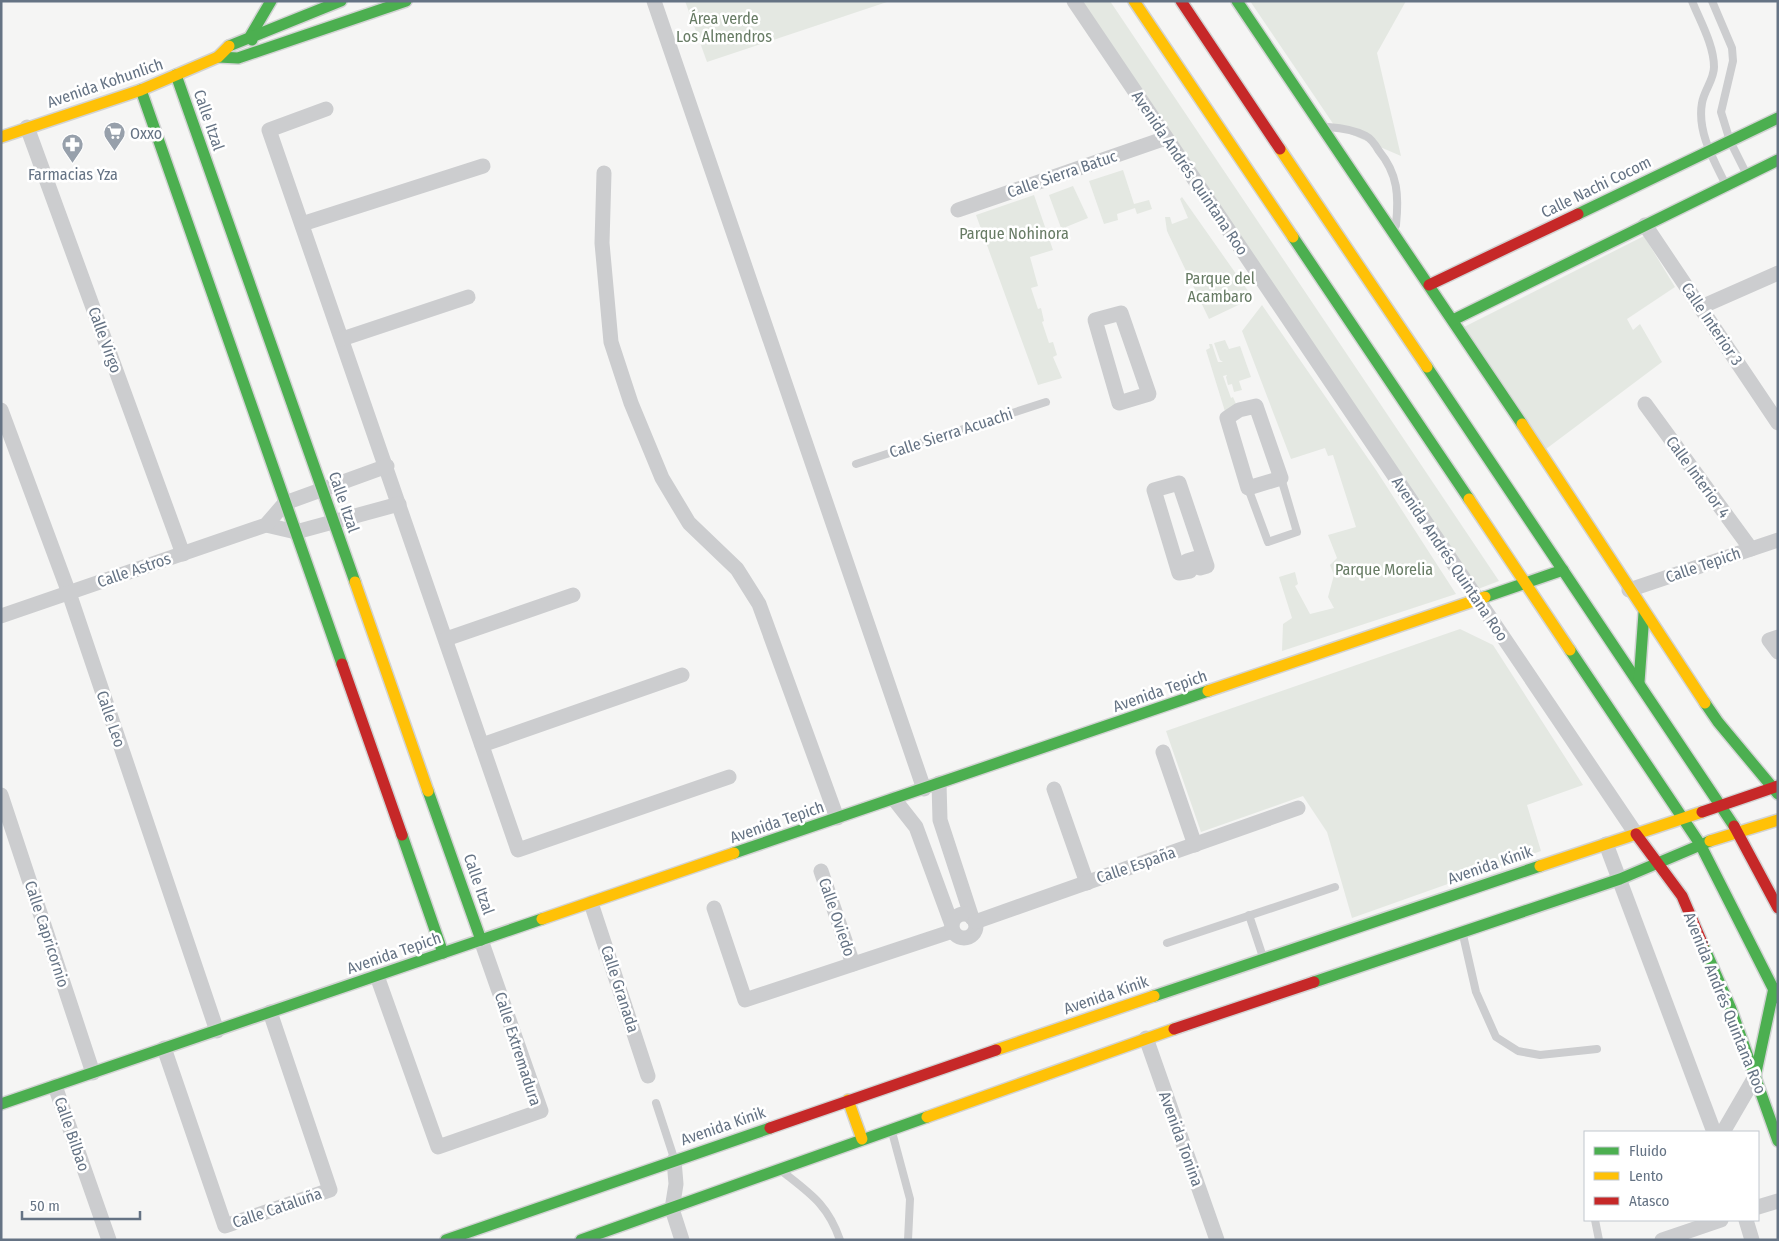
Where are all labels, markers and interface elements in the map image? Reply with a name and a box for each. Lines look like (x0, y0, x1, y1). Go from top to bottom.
park label: Área verde Los Almendros (676, 9, 772, 46)
street label: Avenida Kohunlich (44, 54, 166, 112)
street label: Calle Itzal (190, 87, 228, 153)
street label: Avenida Andrés Quintana Roo (1128, 87, 1252, 259)
supermarket icon: Oxxo (102, 121, 126, 152)
place label: Oxxo (130, 124, 162, 143)
pharmacy icon: Farmacias Yza (61, 133, 85, 164)
street label: Calle Sierra Batuc (1005, 146, 1120, 202)
street label: Calle Nachi Cocom (1538, 152, 1654, 222)
place label: Farmacias Yza (28, 165, 118, 184)
park label: Parque Nohinora (959, 224, 1069, 243)
park label: Parque del Acambaro (1185, 269, 1255, 306)
street label: Calle Interior 3 (1677, 279, 1747, 369)
street label: Calle Virgo (84, 304, 126, 376)
street label: Calle Sierra Acuachi (887, 404, 1015, 462)
street label: Calle Interior 4 (1662, 432, 1734, 522)
street label: Calle Itzal (325, 469, 363, 535)
street label: Avenida Andrés Quintana Roo (1388, 473, 1512, 645)
street label: Calle Tepich (1663, 543, 1743, 587)
street label: Calle Astros (95, 549, 173, 591)
park label: Parque Morelia (1335, 560, 1433, 579)
street label: Avenida Tepich (1110, 666, 1210, 716)
street label: Calle Leo (92, 688, 130, 750)
street label: Avenida Tepich (727, 797, 827, 847)
street label: Avenida Kinik (1445, 841, 1535, 888)
street label: Calle España (1094, 843, 1178, 887)
street label: Calle Itzal (460, 851, 498, 917)
street label: Calle Oviedo (815, 875, 859, 959)
street label: Calle Capricornio (21, 878, 73, 990)
street label: Avenida Andrés Quintana Roo (1680, 909, 1770, 1097)
street label: Avenida Tepich (344, 928, 444, 978)
street label: Calle Granada (597, 943, 643, 1035)
street label: Avenida Kinik (1061, 971, 1151, 1018)
street label: Calle Extremadura (491, 990, 545, 1108)
street label: Avenida Tonina (1155, 1089, 1207, 1189)
street label: Calle Bilbao (50, 1094, 94, 1174)
street label: Avenida Kinik (678, 1102, 768, 1149)
legend (1584, 1131, 1759, 1221)
text: Fluido (1629, 1142, 1667, 1160)
text: Lento (1629, 1167, 1663, 1185)
street label: Calle Cataluña (230, 1184, 324, 1232)
scale bar (22, 1188, 140, 1220)
text: Atasco (1629, 1192, 1669, 1210)
text: 50 m (30, 1197, 60, 1215)

